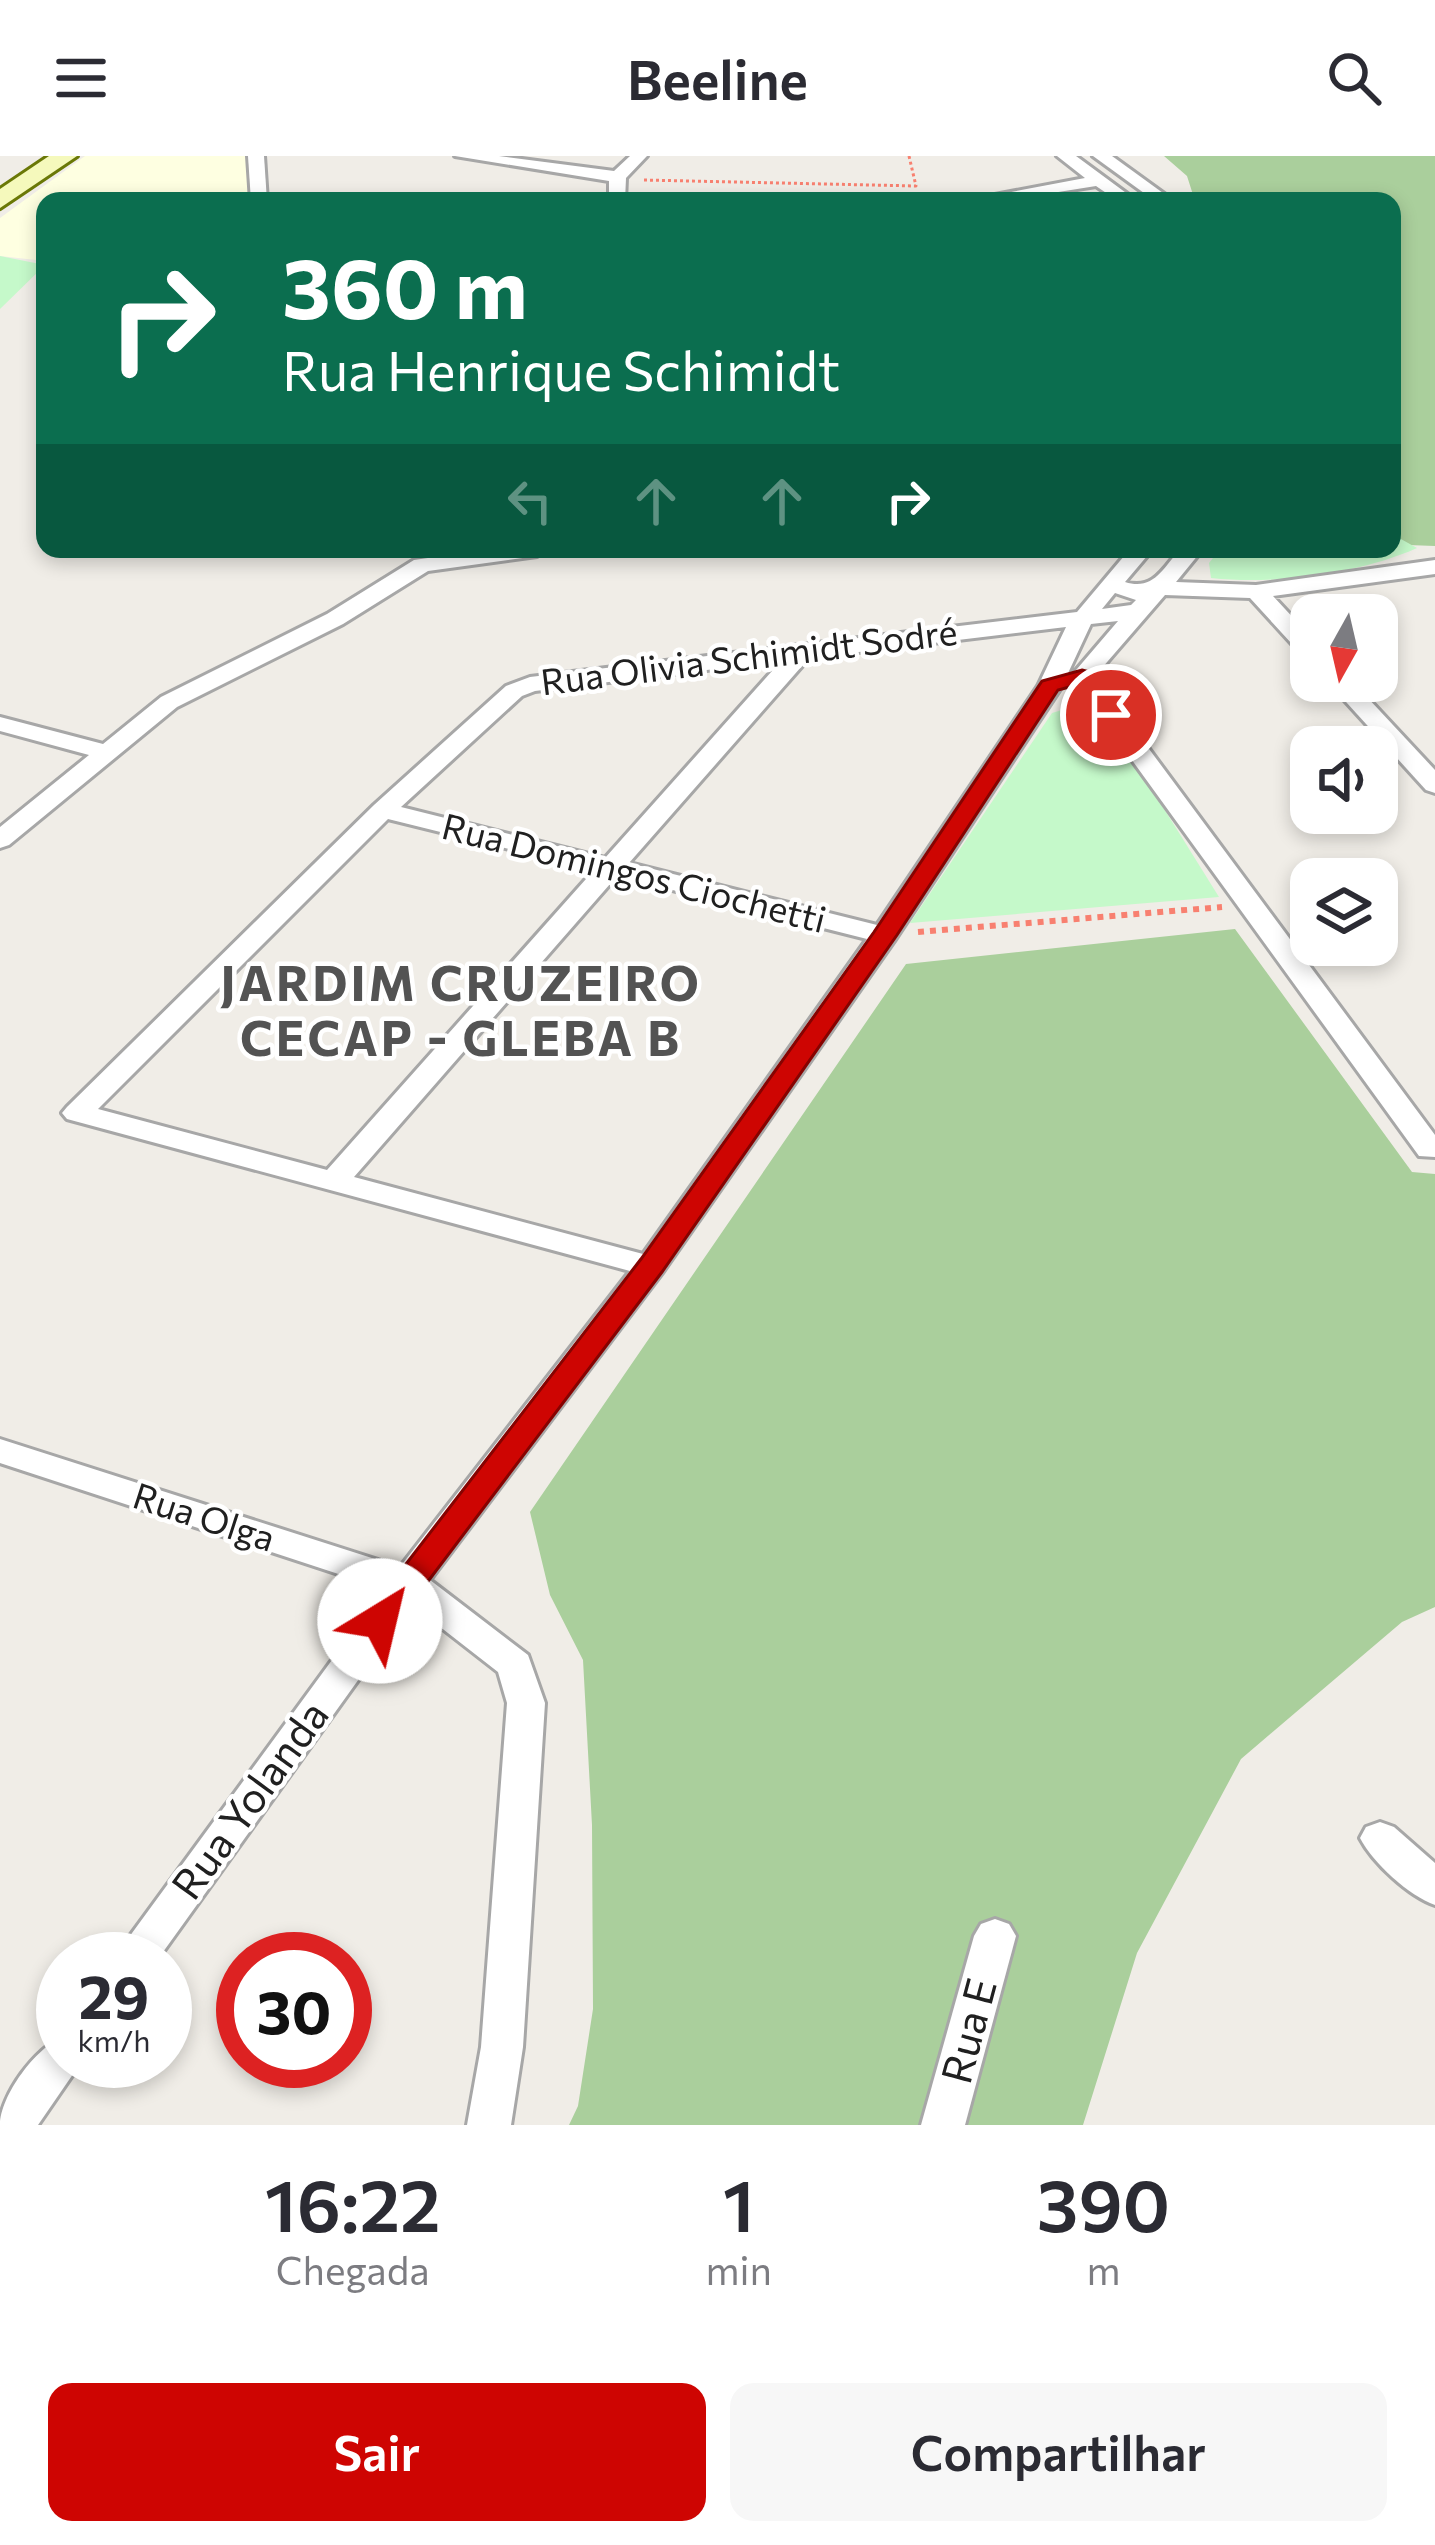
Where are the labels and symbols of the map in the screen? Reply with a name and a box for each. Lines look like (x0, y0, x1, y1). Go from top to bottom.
north arrow (1290, 594, 1398, 702)
street label: Rua Olivia Schimidt Sodré (538, 608, 959, 702)
pin (1060, 664, 1162, 766)
street label: Rua Domingos Ciochetti (438, 802, 831, 940)
district label: JARDIM CRUZEIRO CECAP - GLEBA B (220, 952, 702, 1066)
street label: Rua Olga (128, 1472, 281, 1559)
position arrow (317, 1558, 443, 1684)
street label: Rua Yolanda (159, 1689, 338, 1908)
speed limit sign: 30 (216, 1932, 372, 2088)
street label: Rua E (928, 1972, 1006, 2089)

